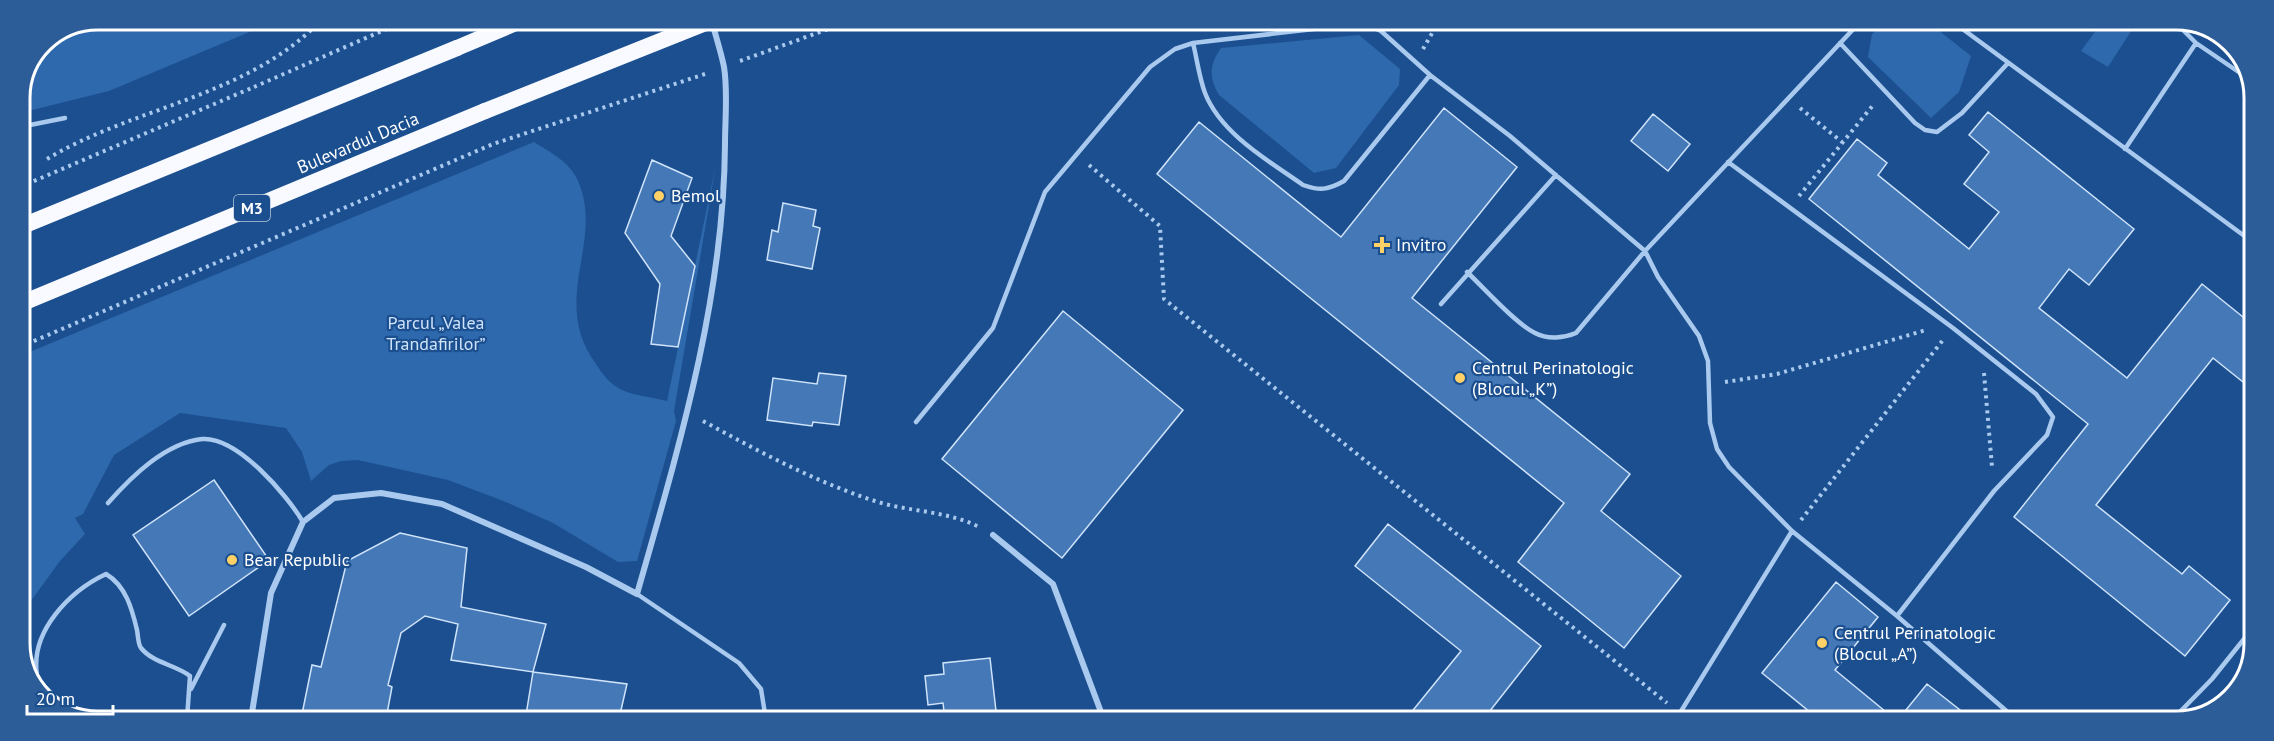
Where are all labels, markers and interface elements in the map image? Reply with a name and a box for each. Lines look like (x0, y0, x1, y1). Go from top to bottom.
street label: Bulevardul Dacia (293, 107, 422, 179)
place label: Bemol (671, 184, 721, 207)
marker: Bemol (652, 189, 666, 203)
road number: M3 (234, 195, 270, 221)
place label: Invitro (1396, 233, 1446, 256)
marker: Invitro (1373, 236, 1391, 254)
park label: Parcul „Valea Trandafirilor” (386, 311, 486, 355)
place label: Centrul Perinatologic (Blocul „K”) (1472, 356, 1634, 400)
marker: Centrul Perinatologic (Blocul „K”) (1453, 371, 1467, 385)
place label: Bear Republic (244, 548, 350, 571)
marker: Bear Republic (225, 553, 239, 567)
place label: Centrul Perinatologic (Blocul „A”) (1834, 621, 1996, 665)
marker: Centrul Perinatologic (Blocul „A”) (1815, 636, 1829, 650)
scale bar (27, 678, 112, 716)
text: 20 m (36, 687, 75, 710)

